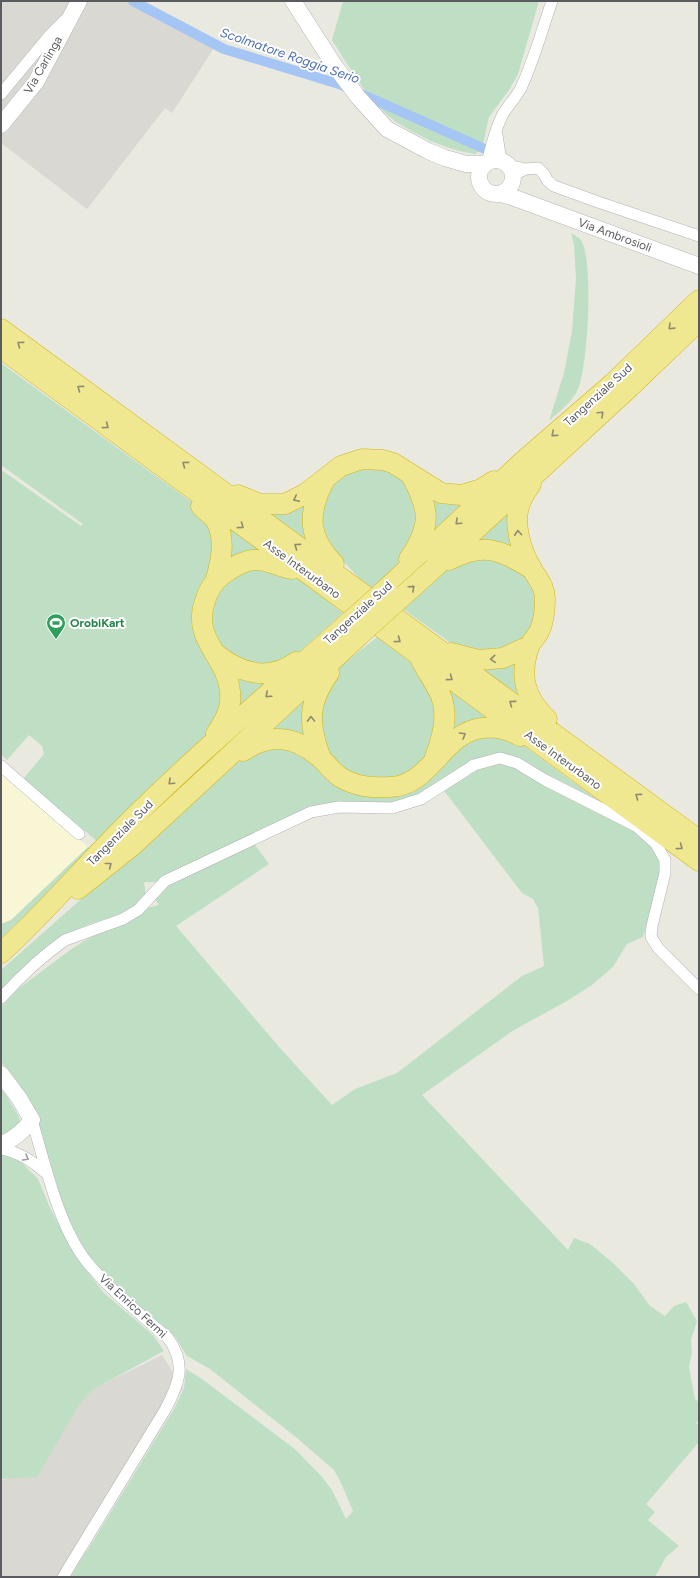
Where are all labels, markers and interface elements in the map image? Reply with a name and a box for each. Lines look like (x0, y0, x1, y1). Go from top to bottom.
water label: Scolmatore Roggia Serio (218, 25, 362, 87)
street label: Via Carlinga (21, 34, 65, 96)
street label: Via Ambrosioli (576, 215, 654, 255)
one-way arrow (668, 322, 676, 330)
one-way arrow (17, 341, 24, 348)
street label: Tangenziale Sud (561, 361, 635, 429)
one-way arrow (78, 386, 85, 393)
one-way arrow (596, 412, 603, 419)
one-way arrow (102, 422, 109, 429)
one-way arrow (552, 429, 559, 436)
one-way arrow (183, 462, 190, 469)
one-way arrow (292, 494, 300, 502)
one-way arrow (456, 517, 463, 524)
one-way arrow (237, 521, 244, 528)
one-way arrow (514, 530, 523, 536)
street label: Asse Interurbano (261, 536, 343, 602)
one-way arrow (294, 543, 301, 550)
street label: Tangenziale Sud (321, 579, 395, 647)
one-way arrow (407, 586, 415, 593)
sports icon: OrobiKart (45, 612, 67, 640)
place label: OrobiKart (70, 616, 125, 630)
one-way arrow (393, 635, 400, 642)
one-way arrow (490, 654, 496, 663)
one-way arrow (446, 673, 453, 681)
one-way arrow (265, 690, 272, 697)
one-way arrow (509, 700, 516, 708)
one-way arrow (307, 716, 315, 722)
street label: Asse Interurbano (522, 727, 604, 793)
one-way arrow (459, 732, 466, 740)
one-way arrow (168, 777, 176, 785)
one-way arrow (636, 794, 643, 801)
street label: Tangenziale Sud (84, 797, 156, 869)
one-way arrow (676, 842, 683, 850)
one-way arrow (104, 862, 111, 869)
one-way arrow (22, 1154, 29, 1161)
street label: Via Enrico Fermi (96, 1271, 170, 1341)

